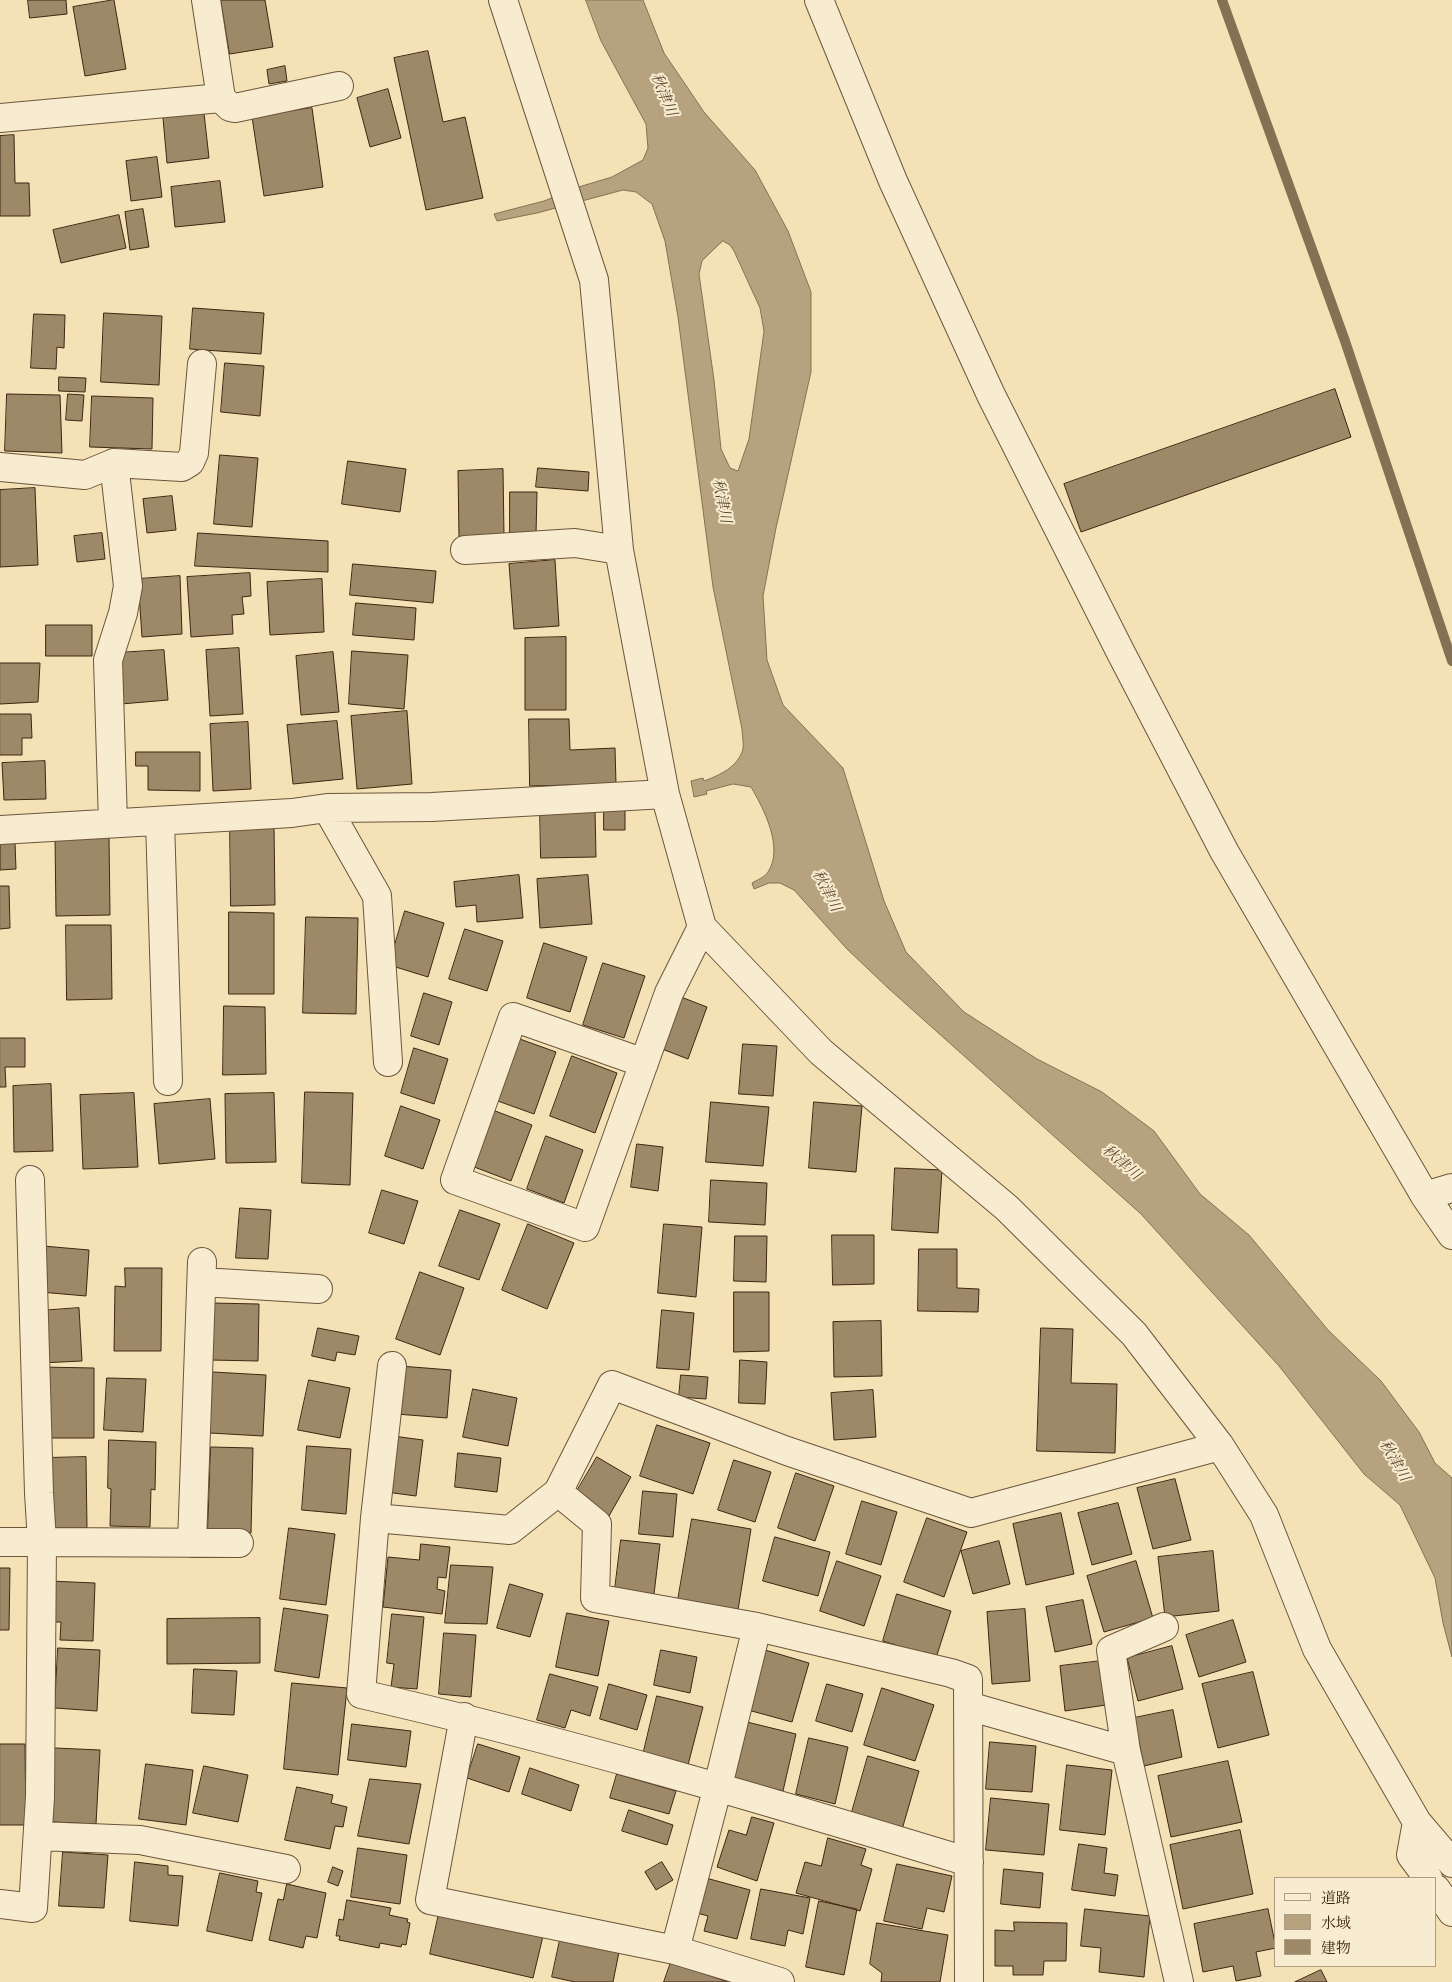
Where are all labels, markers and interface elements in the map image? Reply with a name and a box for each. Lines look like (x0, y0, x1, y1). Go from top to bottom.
water label: 秋津川 (646, 71, 680, 119)
water label: 秋津川 (708, 477, 734, 525)
water label: 秋津川 (808, 867, 844, 915)
water label: 秋津川 (1098, 1142, 1144, 1184)
water label: 秋津川 (1375, 1437, 1413, 1485)
legend (1274, 1877, 1437, 1967)
text: 道路 (1321, 1888, 1351, 1908)
text: 水域 (1321, 1913, 1351, 1933)
text: 建物 (1321, 1938, 1351, 1958)

